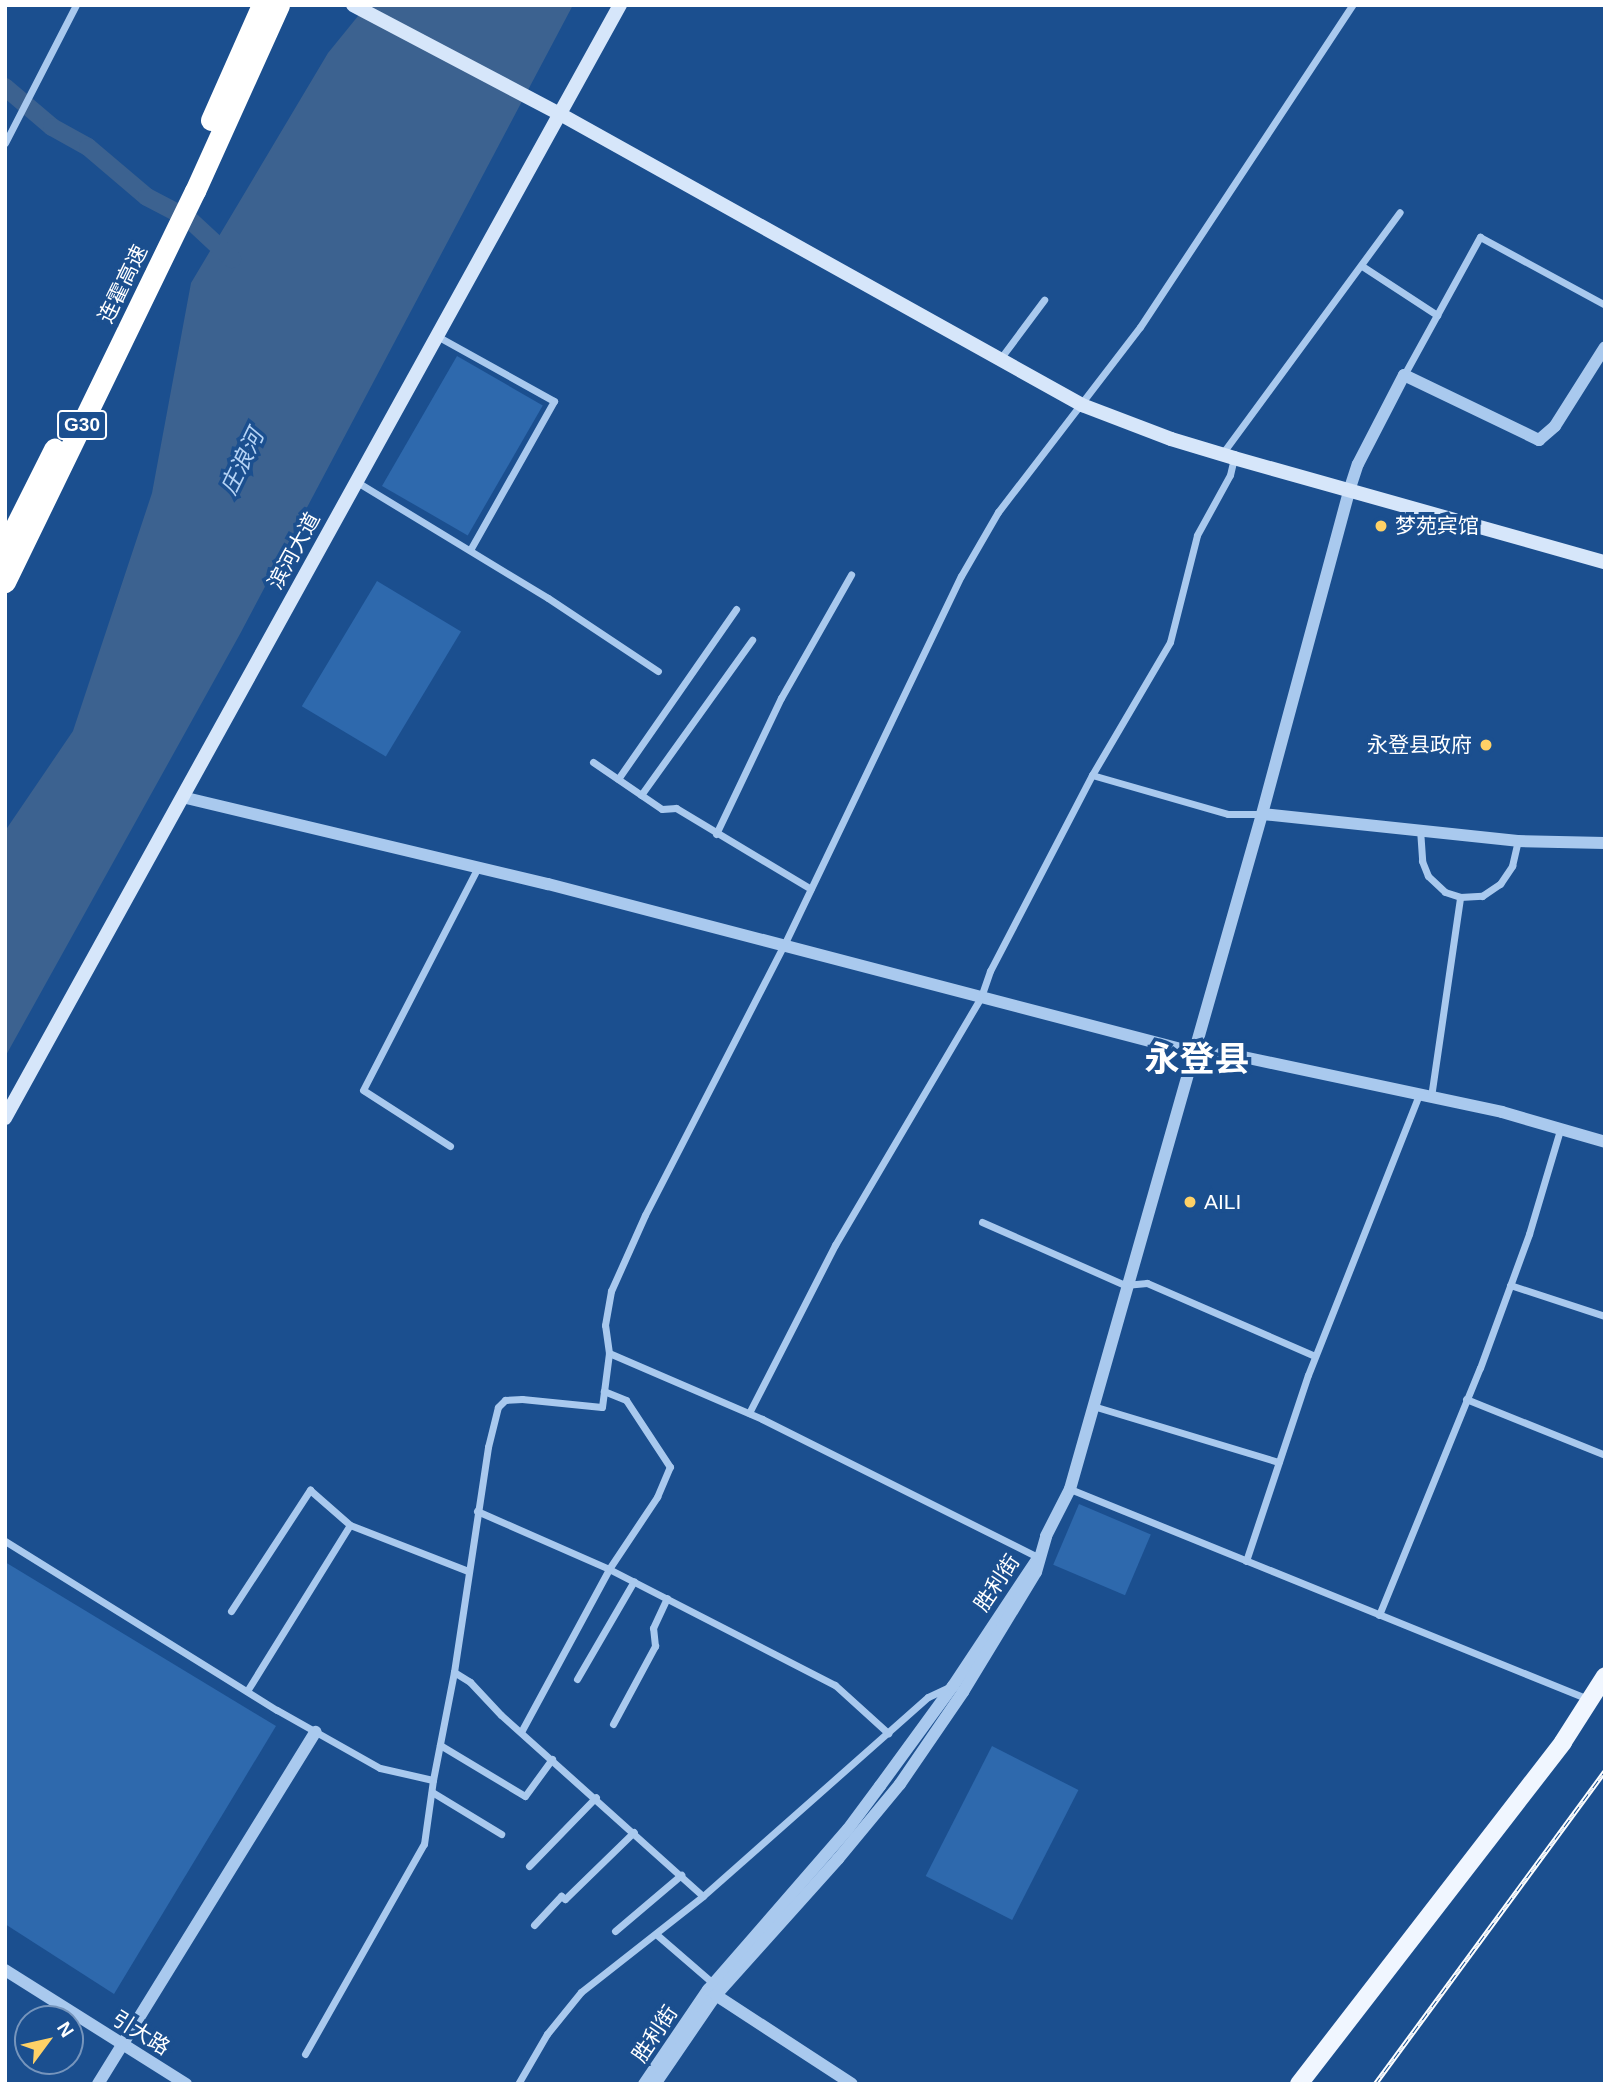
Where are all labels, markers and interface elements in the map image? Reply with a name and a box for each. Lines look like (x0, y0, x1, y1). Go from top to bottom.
street label: 连霍高速 (93, 241, 153, 327)
road number: G30 (56, 410, 108, 440)
water label: 庄浪河 (214, 425, 270, 499)
street label: 滨河大道 (263, 508, 325, 594)
place label: 梦苑宾馆 (1395, 513, 1479, 539)
marker: 梦苑宾馆 (1373, 518, 1389, 534)
place label: 永登县政府 (1367, 732, 1472, 758)
marker: 永登县政府 (1478, 737, 1494, 753)
district label: 永登县 (1145, 1038, 1249, 1080)
place label: AILI (1204, 1189, 1241, 1215)
marker: AILI (1182, 1194, 1198, 1210)
street label: 胜利街 (969, 1550, 1025, 1616)
street label: 胜利街 (627, 2001, 683, 2067)
north arrow (14, 2005, 84, 2075)
street label: 引大路 (108, 2006, 174, 2060)
text: N (53, 2018, 78, 2041)

